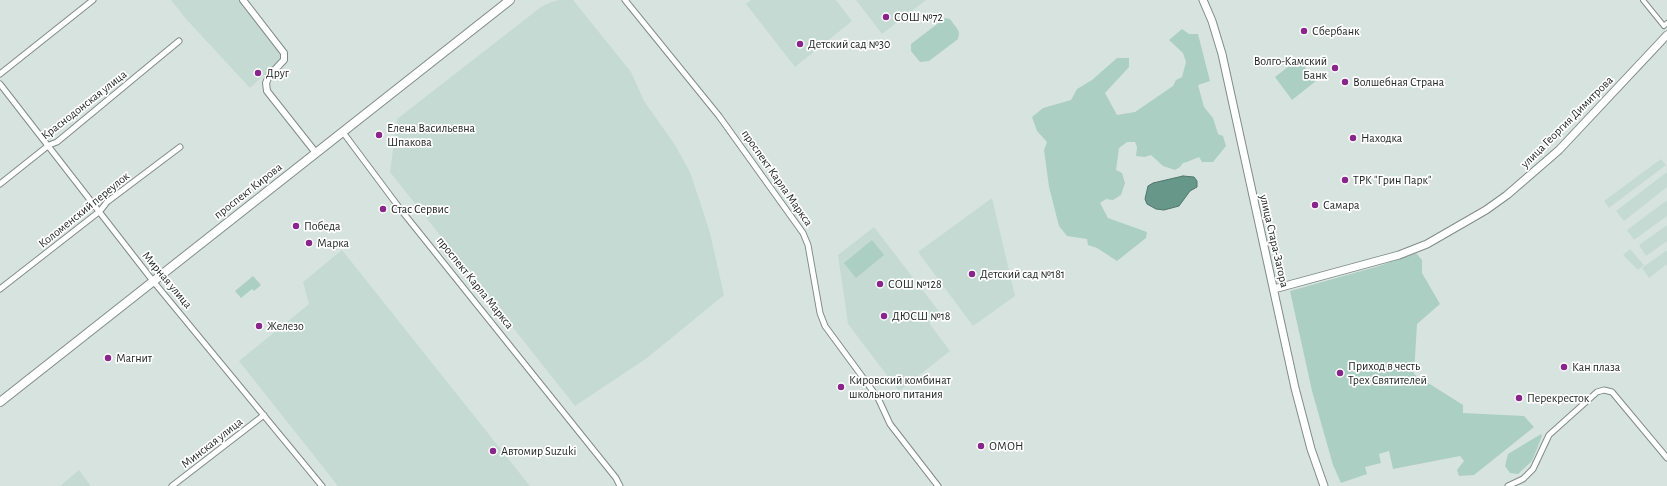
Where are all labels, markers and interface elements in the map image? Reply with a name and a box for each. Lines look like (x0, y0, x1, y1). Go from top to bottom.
place label: СОШ №72 (894, 10, 943, 24)
marker: СОШ №72 (881, 12, 891, 22)
place label: Сбербанк (1312, 24, 1360, 38)
marker: Сбербанк (1299, 26, 1309, 36)
place label: Детский сад №30 (808, 37, 890, 51)
marker: Детский сад №30 (795, 39, 805, 49)
place label: Волго-Камский Банк (1254, 54, 1327, 82)
marker: Волго-Камский Банк (1330, 63, 1340, 73)
place label: Друг (266, 66, 289, 80)
street label: Краснодонская улица (38, 67, 130, 143)
marker: Друг (253, 68, 263, 78)
street label: улица Георгия Димитрова (1518, 73, 1616, 171)
place label: Волшебная Страна (1353, 75, 1444, 89)
marker: Волшебная Страна (1340, 77, 1350, 87)
place label: Елена Васильевна Шпакова (387, 121, 475, 149)
street label: проспект Карла Маркса (738, 127, 816, 229)
marker: Елена Васильевна Шпакова (374, 130, 384, 140)
place label: Находка (1361, 131, 1402, 145)
marker: Находка (1348, 133, 1358, 143)
street label: проспект Кирова (211, 160, 285, 222)
street label: Коломенский переулок (36, 169, 132, 251)
place label: ТРК "Грин Парк" (1353, 173, 1431, 187)
marker: ТРК "Грин Парк" (1340, 175, 1350, 185)
street label: улица Стара-Загора (1256, 193, 1292, 289)
place label: Самара (1323, 198, 1360, 212)
marker: Самара (1310, 200, 1320, 210)
place label: Стас Сервис (391, 202, 449, 216)
marker: Стас Сервис (378, 204, 388, 214)
place label: Победа (304, 219, 341, 233)
marker: Победа (291, 221, 301, 231)
street label: проспект Карла Маркса (433, 234, 517, 332)
place label: Марка (317, 236, 349, 250)
marker: Марка (304, 238, 314, 248)
street label: Мирная улица (139, 249, 195, 311)
place label: Детский сад №181 (980, 267, 1065, 281)
marker: Детский сад №181 (967, 269, 977, 279)
place label: СОШ №128 (888, 277, 942, 291)
marker: СОШ №128 (875, 279, 885, 289)
place label: ДЮСШ №18 (892, 309, 951, 323)
marker: ДЮСШ №18 (879, 311, 889, 321)
place label: Железо (267, 319, 304, 333)
marker: Железо (254, 321, 264, 331)
place label: Магнит (116, 351, 152, 365)
marker: Магнит (103, 353, 113, 363)
place label: Приход в честь Трех Святителей (1348, 359, 1427, 387)
place label: Кан плаза (1572, 360, 1620, 374)
marker: Кан плаза (1559, 362, 1569, 372)
marker: Приход в честь Трех Святителей (1335, 368, 1345, 378)
place label: Кировский комбинат школьного питания (849, 373, 951, 401)
marker: Кировский комбинат школьного питания (836, 382, 846, 392)
place label: Перекресток (1527, 391, 1589, 405)
marker: Перекресток (1514, 393, 1524, 403)
street label: Минская улица (178, 415, 246, 471)
place label: ОМОН (989, 439, 1024, 453)
marker: ОМОН (976, 441, 986, 451)
place label: Автомир Suzuki (501, 444, 576, 458)
marker: Автомир Suzuki (488, 446, 498, 456)

